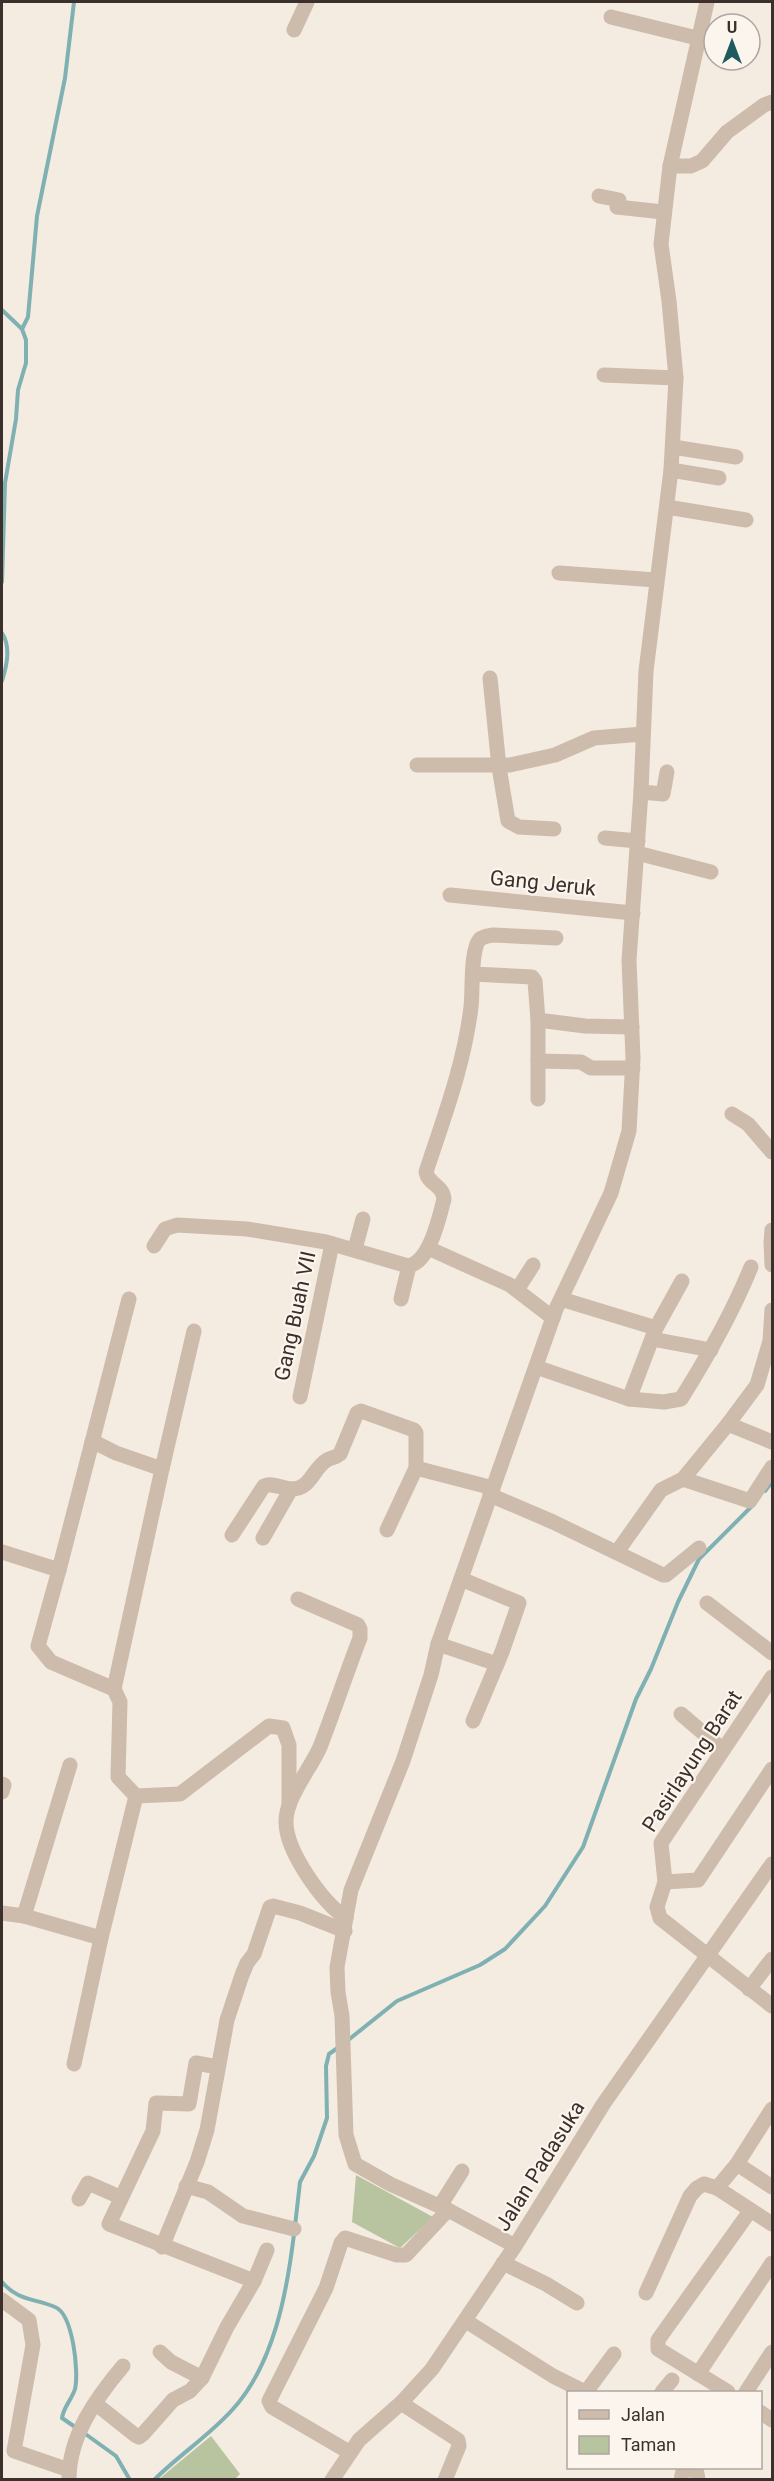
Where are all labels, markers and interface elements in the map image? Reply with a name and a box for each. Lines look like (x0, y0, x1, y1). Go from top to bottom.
north arrow (702, 12, 762, 72)
text: U (727, 18, 737, 37)
street label: Gang Jeruk (489, 866, 598, 901)
street label: Gang Buah VII (270, 1249, 320, 1383)
street label: Pasirlayung Barat (637, 1686, 747, 1836)
street label: Jalan Padasuka (490, 2097, 590, 2235)
legend (567, 2391, 762, 2469)
text: Jalan (621, 2404, 665, 2425)
text: Taman (621, 2434, 676, 2455)

